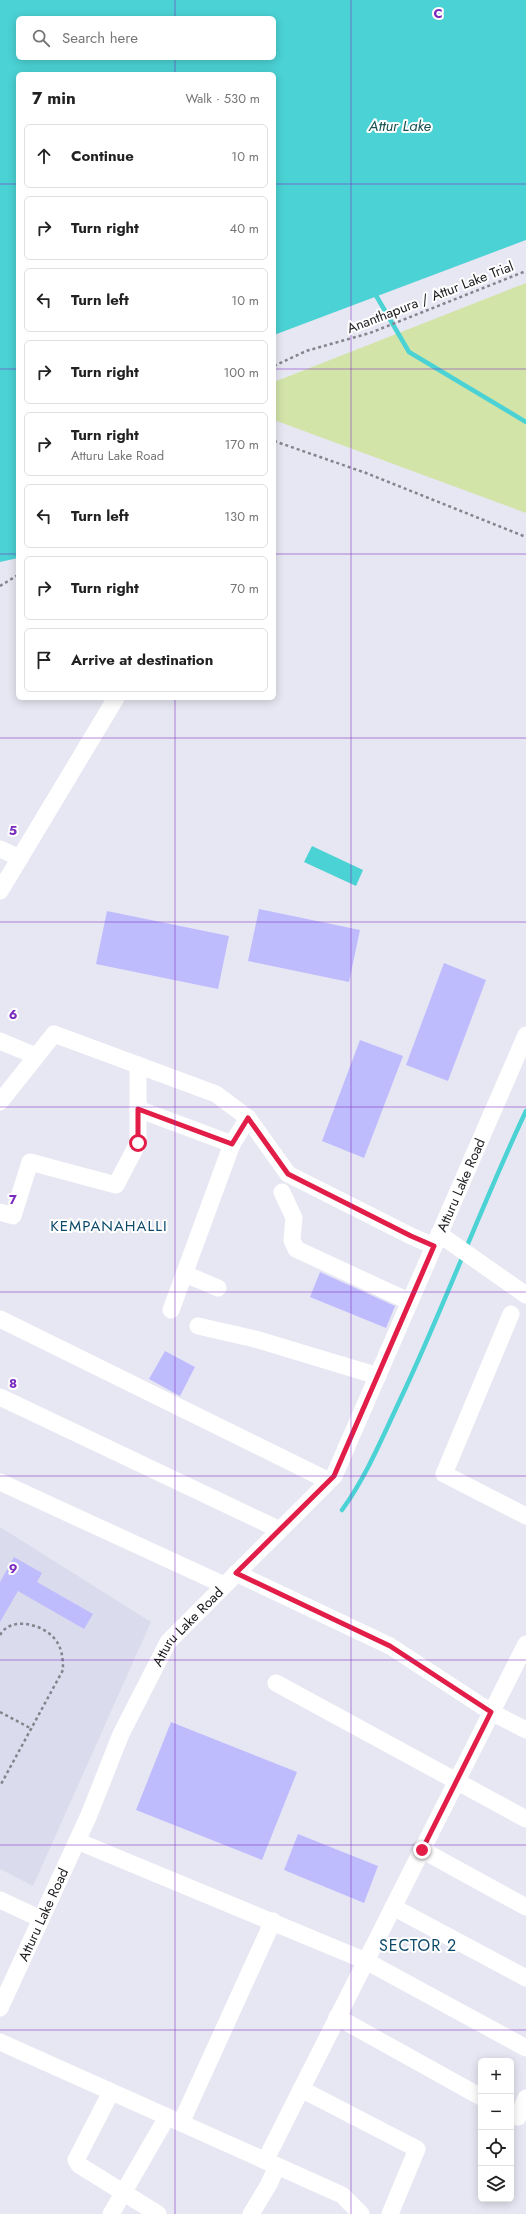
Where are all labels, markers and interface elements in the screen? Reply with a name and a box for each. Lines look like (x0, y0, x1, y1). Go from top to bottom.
text: C (433, 4, 443, 23)
search box (16, 16, 276, 60)
icon: search (30, 27, 52, 49)
text: Search here (62, 27, 138, 49)
text: 7 min (32, 86, 76, 110)
text: Walk · 530 m (185, 89, 260, 108)
water label: Attur Lake (368, 115, 432, 137)
icon: ahead (33, 145, 55, 167)
text: Continue (71, 145, 134, 167)
text: 10 m (231, 147, 259, 166)
icon: right (33, 217, 55, 239)
text: Turn right (71, 217, 139, 239)
text: 40 m (230, 219, 259, 238)
street label: Ananthapura / Attur Lake Trial (344, 256, 516, 338)
icon: left (33, 289, 55, 311)
text: Turn left (71, 289, 129, 311)
text: 10 m (231, 291, 259, 310)
icon: right (33, 361, 55, 383)
text: Turn right (71, 361, 139, 383)
text: 100 m (224, 363, 259, 382)
text: Turn right (71, 424, 139, 446)
icon: right (33, 433, 55, 455)
text: 170 m (224, 435, 259, 454)
text: Atturu Lake Road (71, 446, 164, 465)
icon: left (33, 505, 55, 527)
text: Turn left (71, 505, 129, 527)
text: 130 m (224, 507, 259, 526)
icon: right (33, 577, 55, 599)
text: Turn right (71, 577, 139, 599)
text: 70 m (230, 579, 259, 598)
icon: arrive (33, 649, 55, 671)
text: Arrive at destination (71, 649, 213, 671)
text: 5 (9, 821, 17, 840)
text: 6 (9, 1005, 18, 1024)
route start (129, 1134, 147, 1152)
street label: Atturu Lake Road (431, 1135, 490, 1235)
text: 7 (9, 1190, 17, 1209)
district label: KEMPANAHALLI (50, 1215, 168, 1237)
text: 8 (9, 1374, 17, 1393)
text: 9 (9, 1559, 18, 1578)
street label: Atturu Lake Road (147, 1582, 228, 1670)
route end (413, 1841, 431, 1859)
street label: Atturu Lake Road (13, 1865, 73, 1964)
district label: SECTOR 2 (379, 1934, 457, 1957)
map controls (478, 2058, 514, 2202)
button: + (478, 2058, 514, 2094)
button: − (478, 2094, 514, 2130)
button: locate (478, 2130, 514, 2166)
button: layers (478, 2166, 514, 2202)

